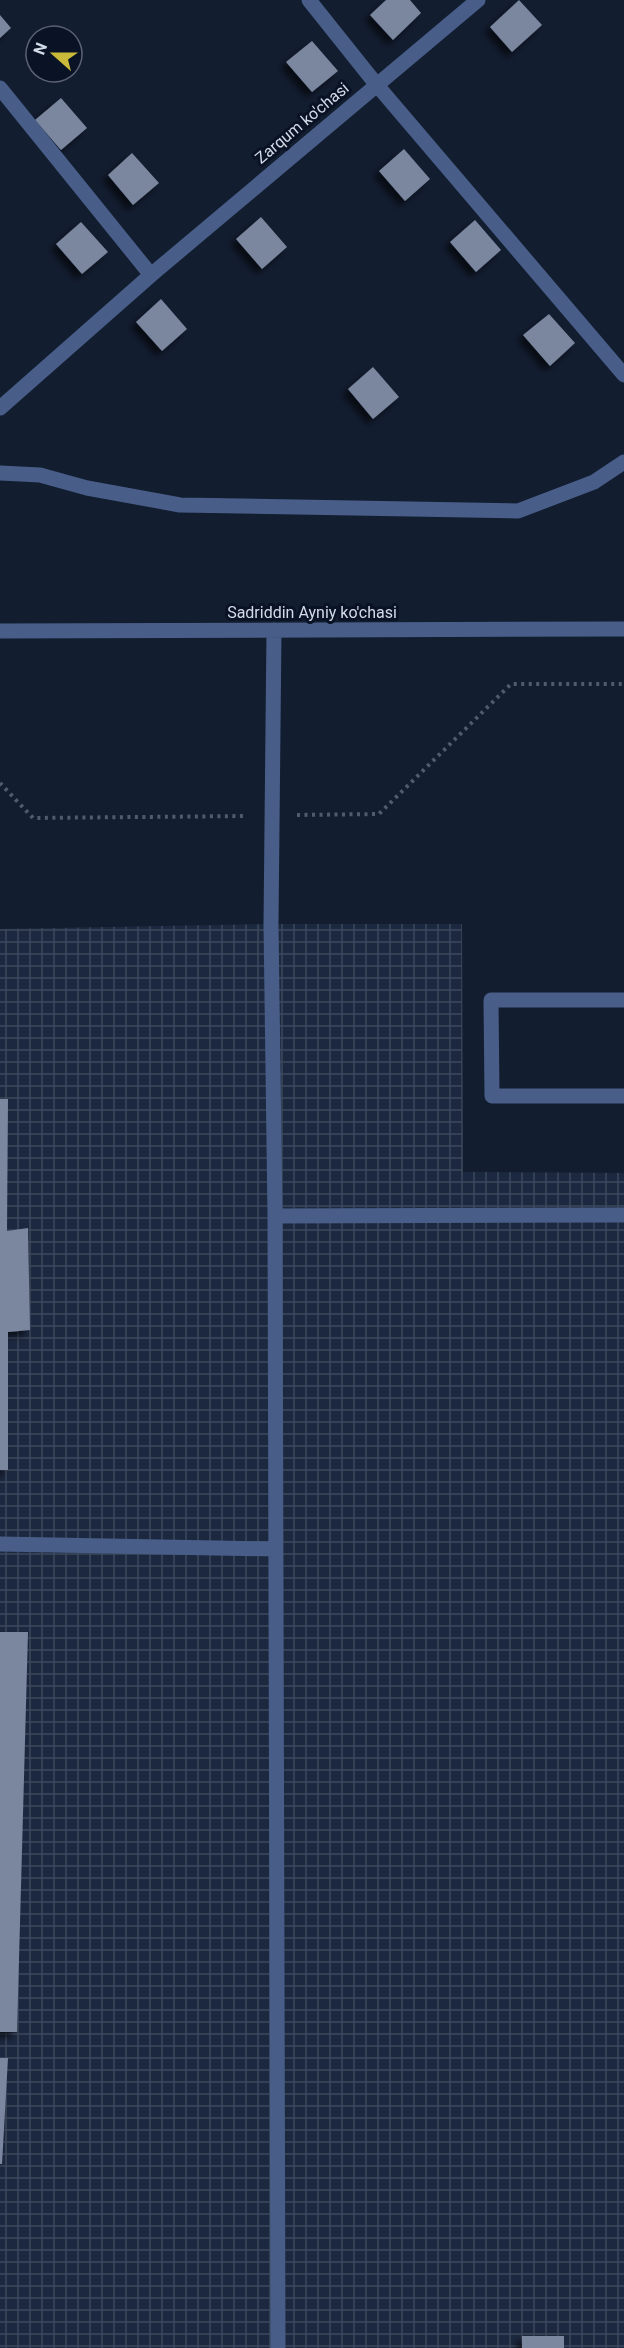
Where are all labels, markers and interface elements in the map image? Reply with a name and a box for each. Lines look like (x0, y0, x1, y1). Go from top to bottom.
north arrow (24, 24, 84, 84)
text: N (30, 40, 51, 57)
street label: Zarqum ko'chasi (251, 78, 353, 168)
street label: Sadriddin Ayniy ko'chasi (227, 603, 397, 622)

